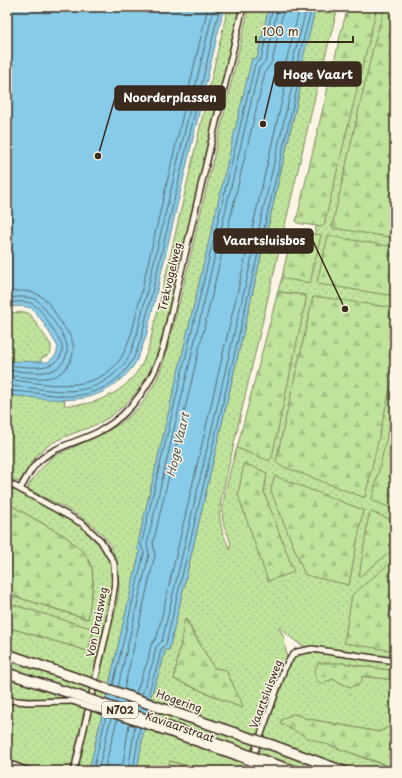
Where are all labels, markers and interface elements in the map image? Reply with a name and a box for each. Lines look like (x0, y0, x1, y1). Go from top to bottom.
scale bar (256, 18, 353, 44)
text: 100 m (262, 22, 299, 40)
callout: Hoge Vaart (275, 62, 361, 86)
text: Hoge Vaart (283, 65, 353, 83)
callout: Noorderplassen (115, 86, 225, 110)
text: Noorderplassen (123, 88, 217, 106)
callout: Vaartsluisbos (214, 229, 313, 253)
text: Vaartsluisbos (223, 231, 306, 249)
street label: Trekvogelweg (153, 241, 186, 313)
water label: Hoge Vaart (161, 409, 194, 479)
street label: Von Draisweg (81, 585, 112, 659)
street label: Vaartsluisweg (245, 657, 287, 731)
street label: Hogering (154, 685, 204, 716)
road number: N702 (102, 702, 138, 718)
street label: Kaviaarstraat (143, 707, 218, 746)

